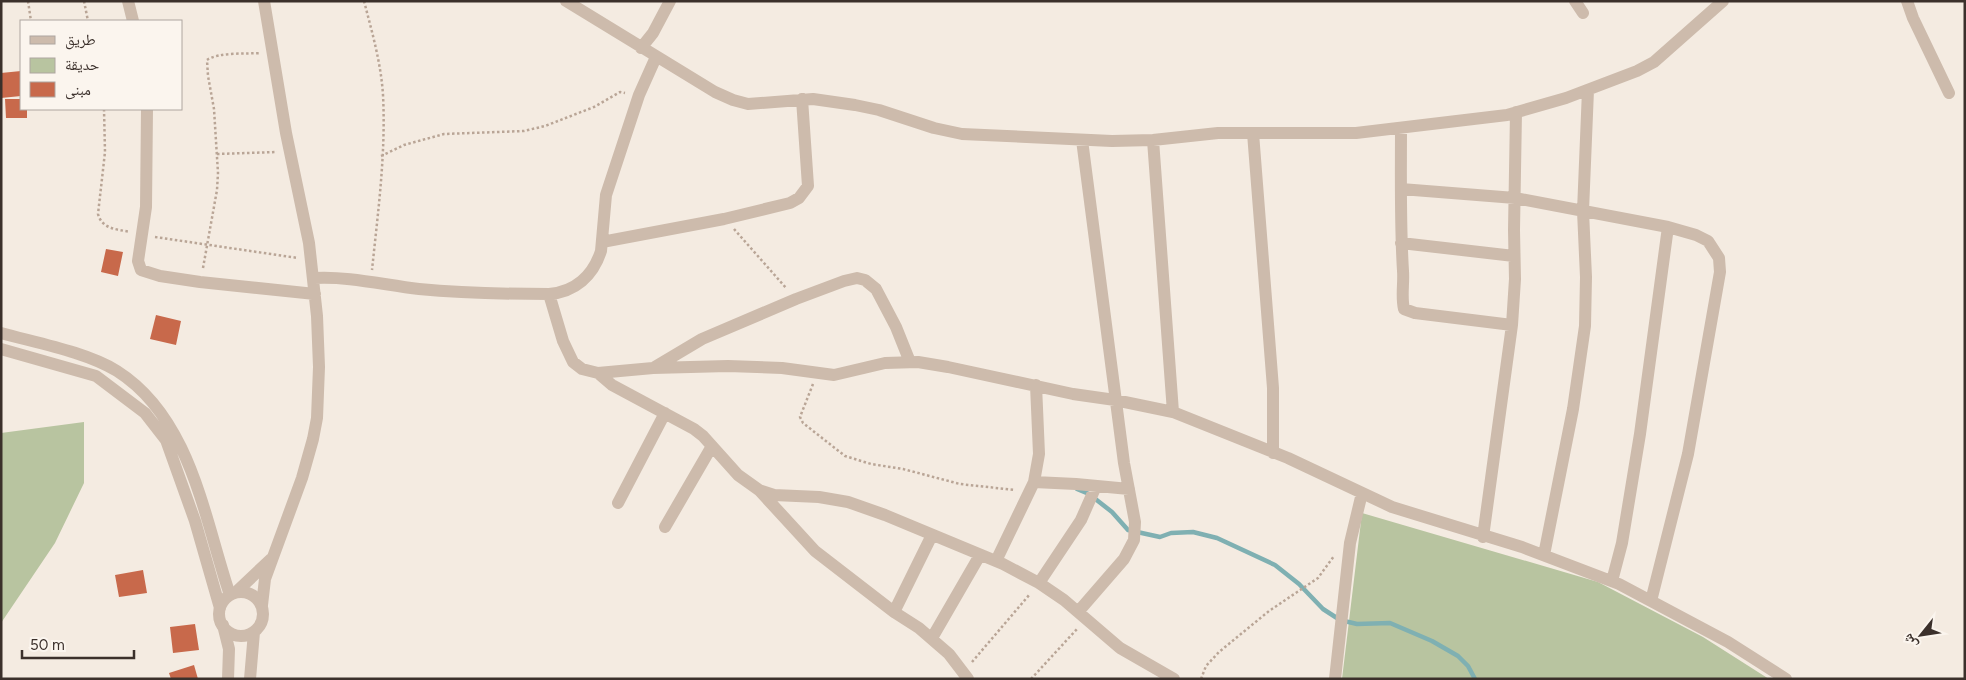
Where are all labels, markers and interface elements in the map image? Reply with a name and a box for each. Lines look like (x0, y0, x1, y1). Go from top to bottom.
legend (20, 20, 182, 110)
text: طريق (65, 31, 96, 50)
text: حديقة (65, 56, 100, 74)
text: مبنى (65, 81, 91, 100)
north arrow (1896, 610, 1946, 660)
scale bar (22, 628, 135, 660)
text: ش (1899, 630, 1921, 652)
text: 50 m (30, 636, 65, 654)

